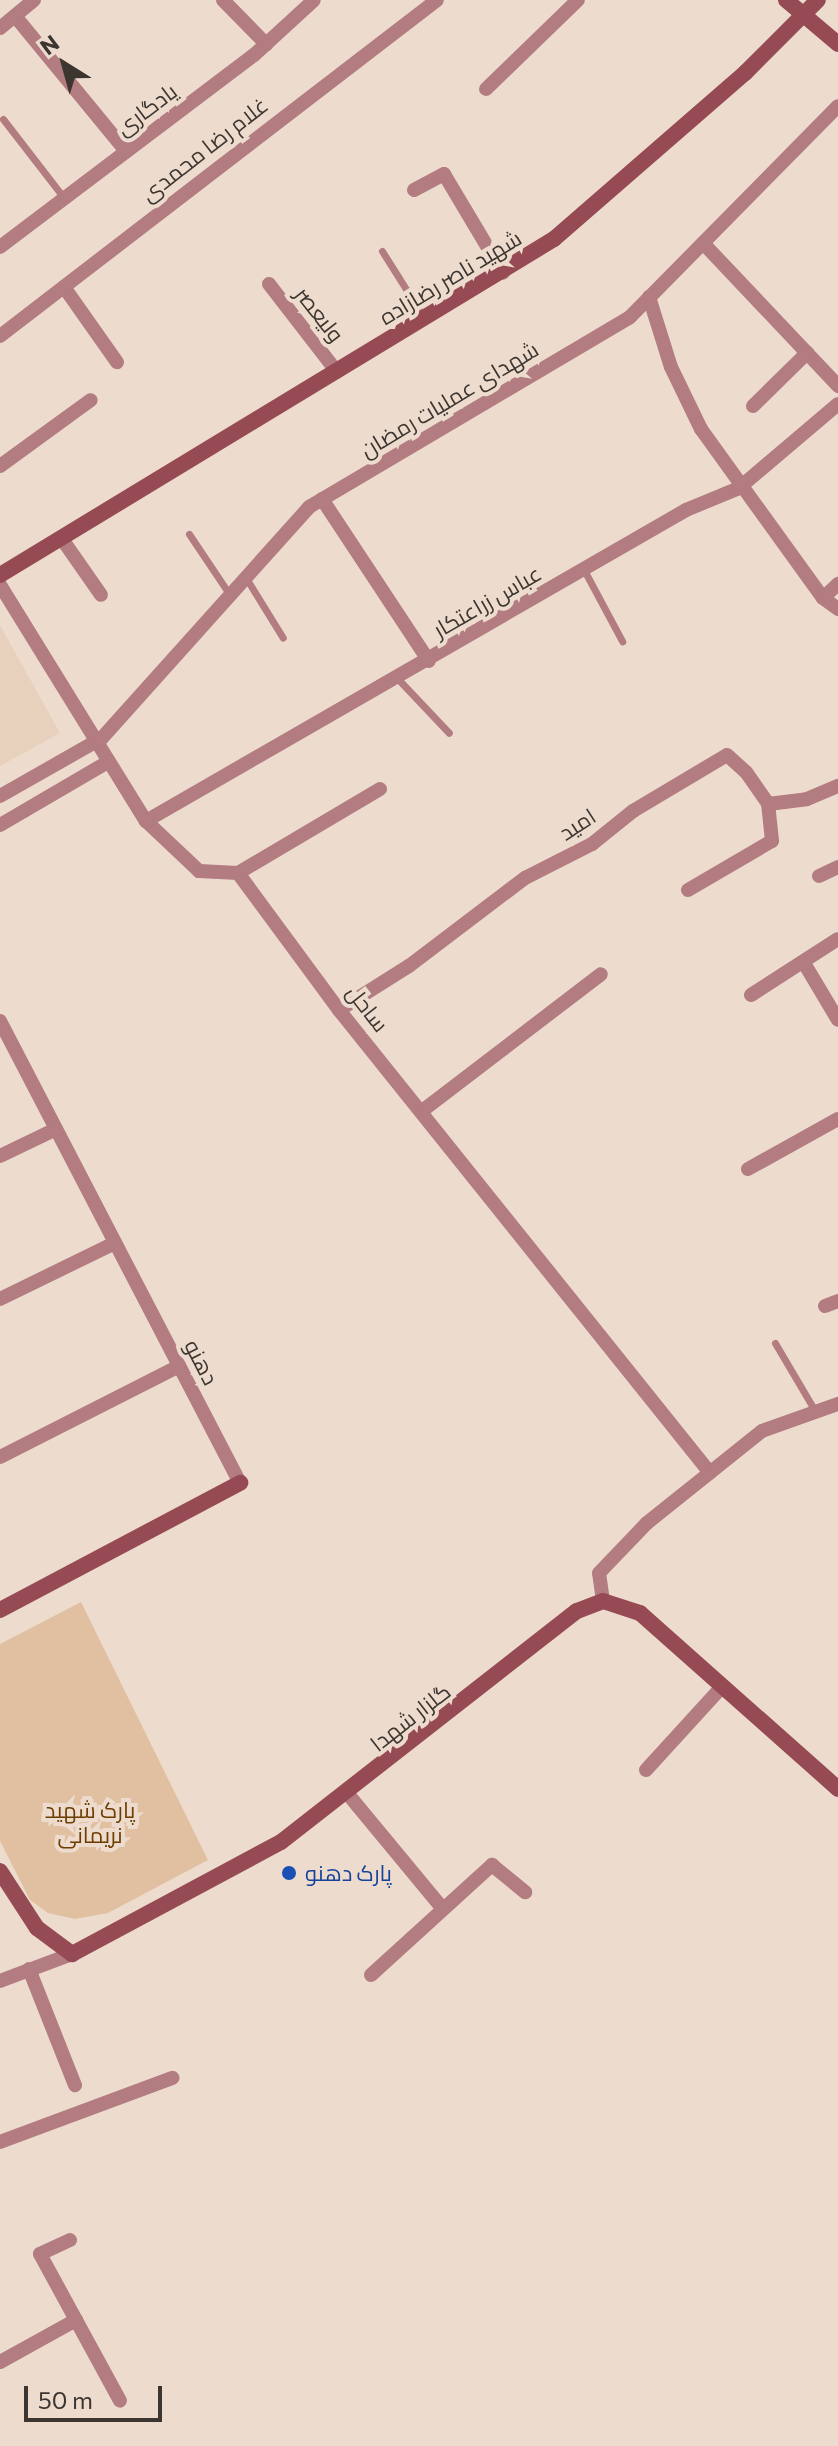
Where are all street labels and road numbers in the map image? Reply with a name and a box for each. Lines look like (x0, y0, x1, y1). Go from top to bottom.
street label: یادگاری (110, 77, 182, 141)
street label: غلام رضا محمدی (135, 91, 273, 207)
street label: شهید ناصر رضازاده (374, 224, 526, 330)
street label: ولیعصر (290, 281, 350, 347)
street label: شهدای عملیات رمضان (355, 335, 543, 463)
street label: عباس زراعتکار (428, 559, 546, 643)
street label: امید (554, 803, 600, 845)
street label: ساحل (342, 979, 394, 1037)
street label: دهنو (179, 1335, 225, 1389)
street label: گلزار شهدا (365, 1678, 455, 1756)

